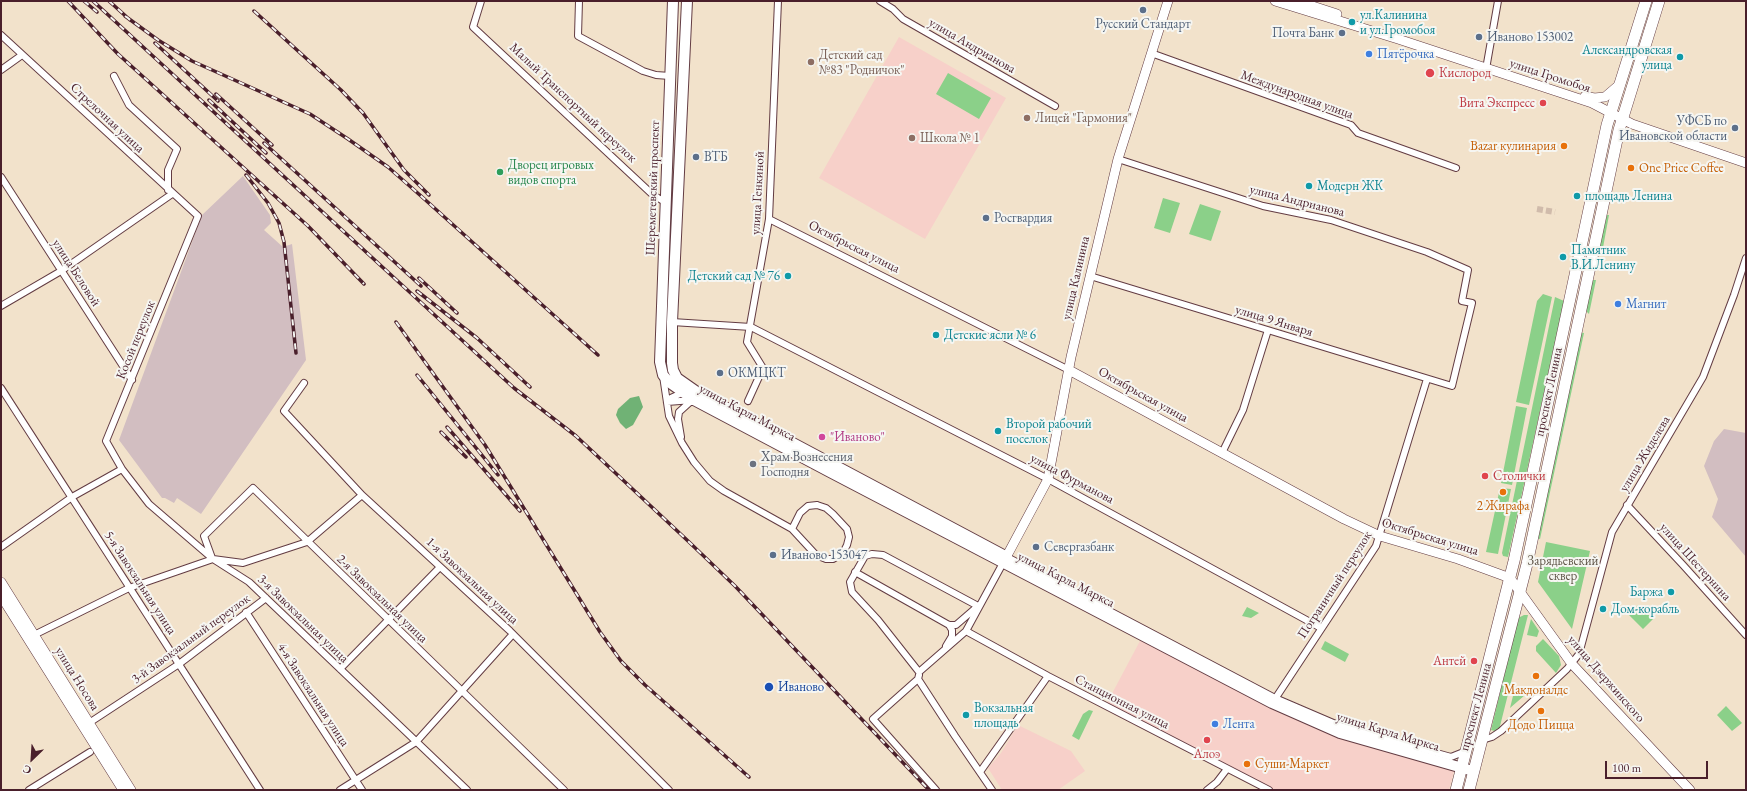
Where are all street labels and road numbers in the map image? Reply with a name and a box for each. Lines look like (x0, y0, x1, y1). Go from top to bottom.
street label: улица Андрианова (926, 15, 1018, 77)
street label: Малый Транспортный переулок (506, 40, 640, 166)
street label: улица Громобоя (1508, 56, 1592, 96)
street label: Международная улица (1239, 67, 1355, 123)
street label: Стрелочная улица (67, 80, 147, 156)
street label: Шереметевский проспект (643, 120, 663, 256)
street label: улица Генкиной (748, 151, 768, 235)
street label: улица Андрианова (1248, 182, 1346, 220)
street label: Октябрьская улица (806, 217, 902, 277)
street label: улица Калинина (1059, 235, 1093, 321)
street label: улица Беловой (48, 236, 104, 310)
street label: Косой переулок (113, 298, 159, 382)
street label: улица 9 Января (1233, 302, 1315, 340)
street label: проспект Ленина (1532, 346, 1566, 438)
street label: Октябрьская улица (1095, 364, 1191, 426)
street label: улица Карла Маркса (696, 381, 798, 445)
street label: улица Жиделева (1616, 413, 1674, 495)
street label: улица Фурманова (1028, 450, 1116, 508)
street label: Октябрьская улица (1380, 515, 1480, 559)
street label: улица Шестернина (1656, 520, 1734, 604)
street label: 5-я Завокзальная улица (101, 528, 179, 638)
street label: Пограничный переулок (1294, 528, 1376, 642)
street label: 1-я Завокзальная улица (423, 534, 521, 628)
street label: улица Карла Маркса (1015, 549, 1117, 611)
street label: 2-я Завокзальная улица (333, 552, 431, 646)
street label: 3-я Завокзальная улица (254, 572, 352, 666)
street label: 3-й Завокзальный переулок (129, 591, 253, 687)
street label: улица Дзержинского (1564, 632, 1648, 726)
street label: 4-я Завокзальная улица (274, 640, 352, 750)
street label: улица Носова (51, 644, 103, 714)
street label: проспект Ленина (1457, 661, 1495, 753)
street label: Станционная улица (1072, 671, 1172, 733)
street label: улица Карла Маркса (1335, 709, 1441, 755)

